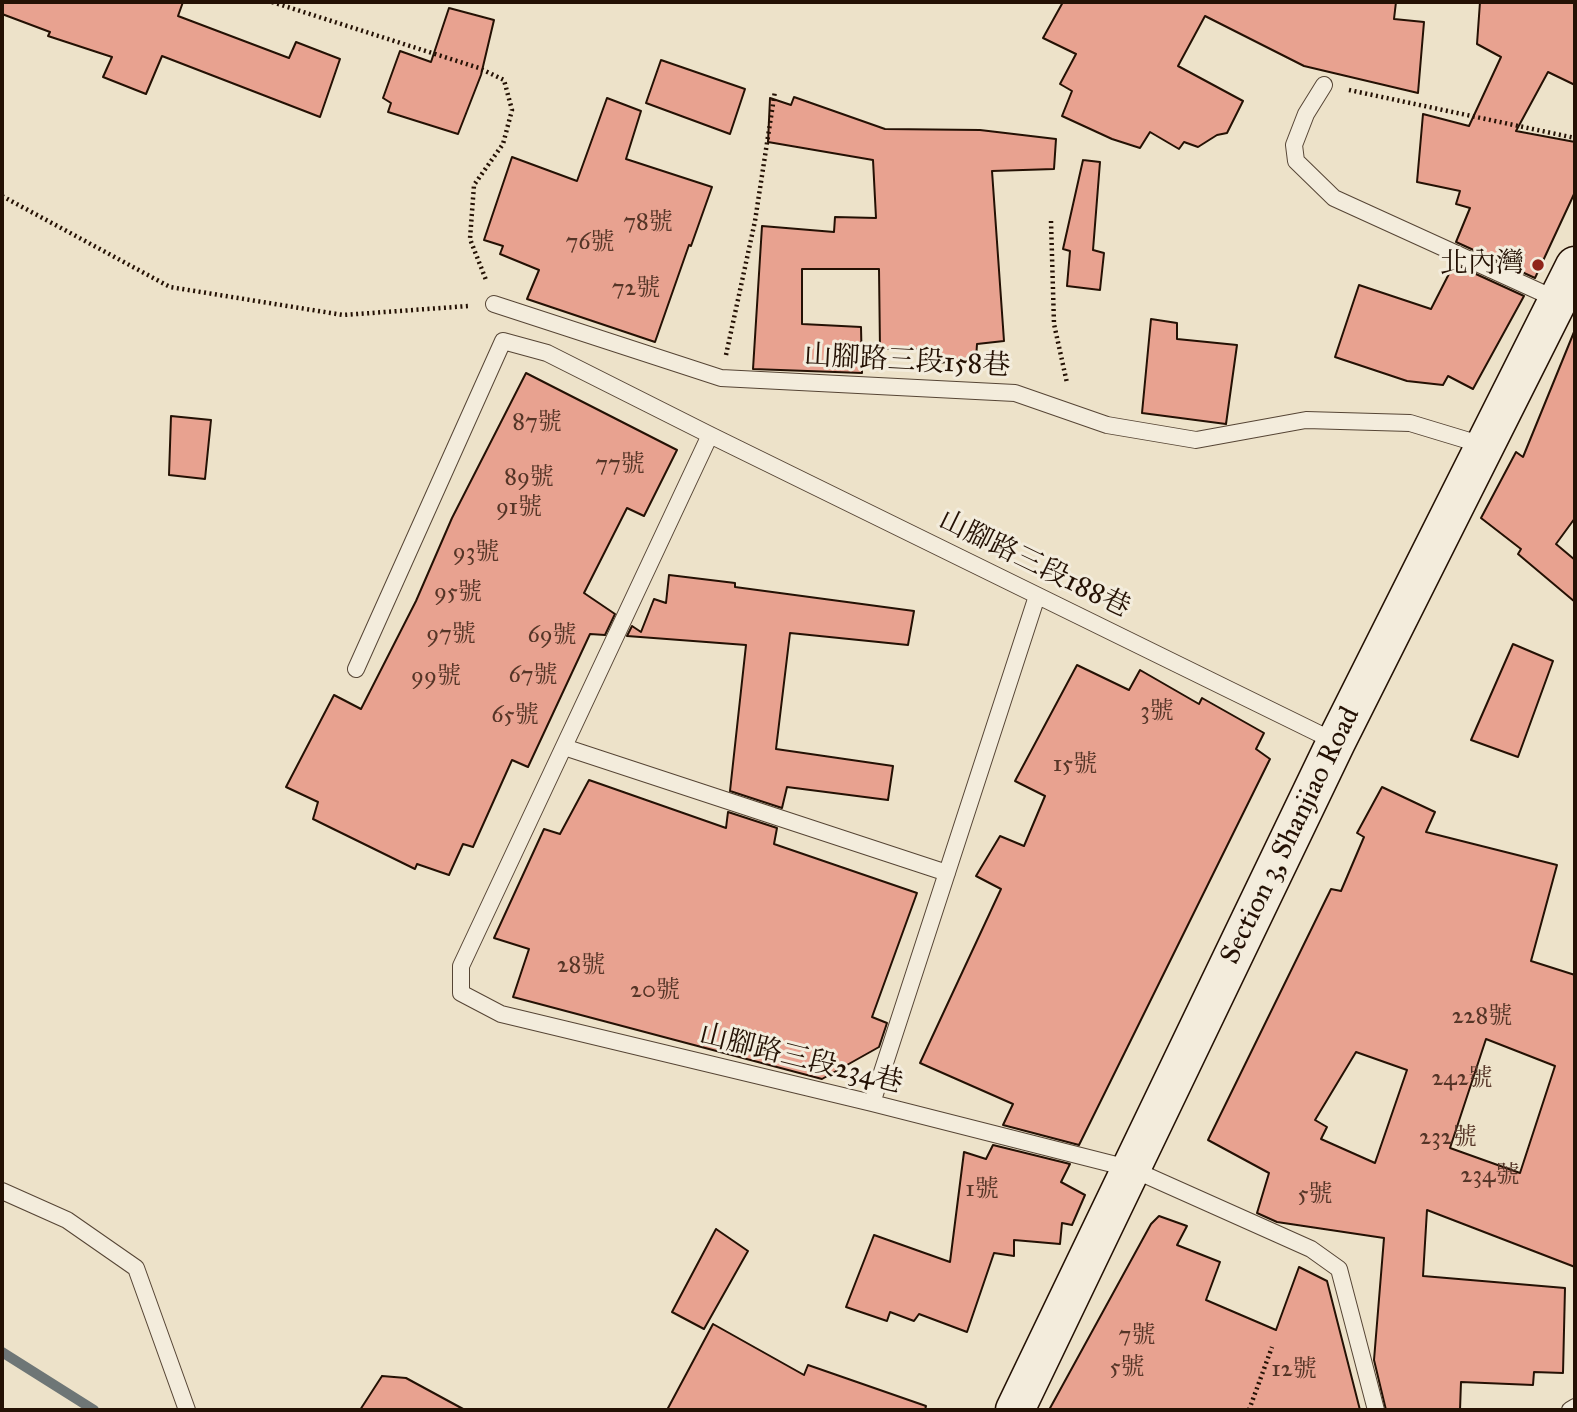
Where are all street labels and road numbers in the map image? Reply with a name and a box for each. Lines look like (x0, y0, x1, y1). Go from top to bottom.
street label: 山腳路三段158巷 (803, 340, 1011, 384)
street label: 山腳路三段188巷 (933, 504, 1135, 626)
street label: Section 3, Shanjiao Road (1214, 702, 1368, 970)
street label: 山腳路三段234巷 (696, 1018, 906, 1102)

